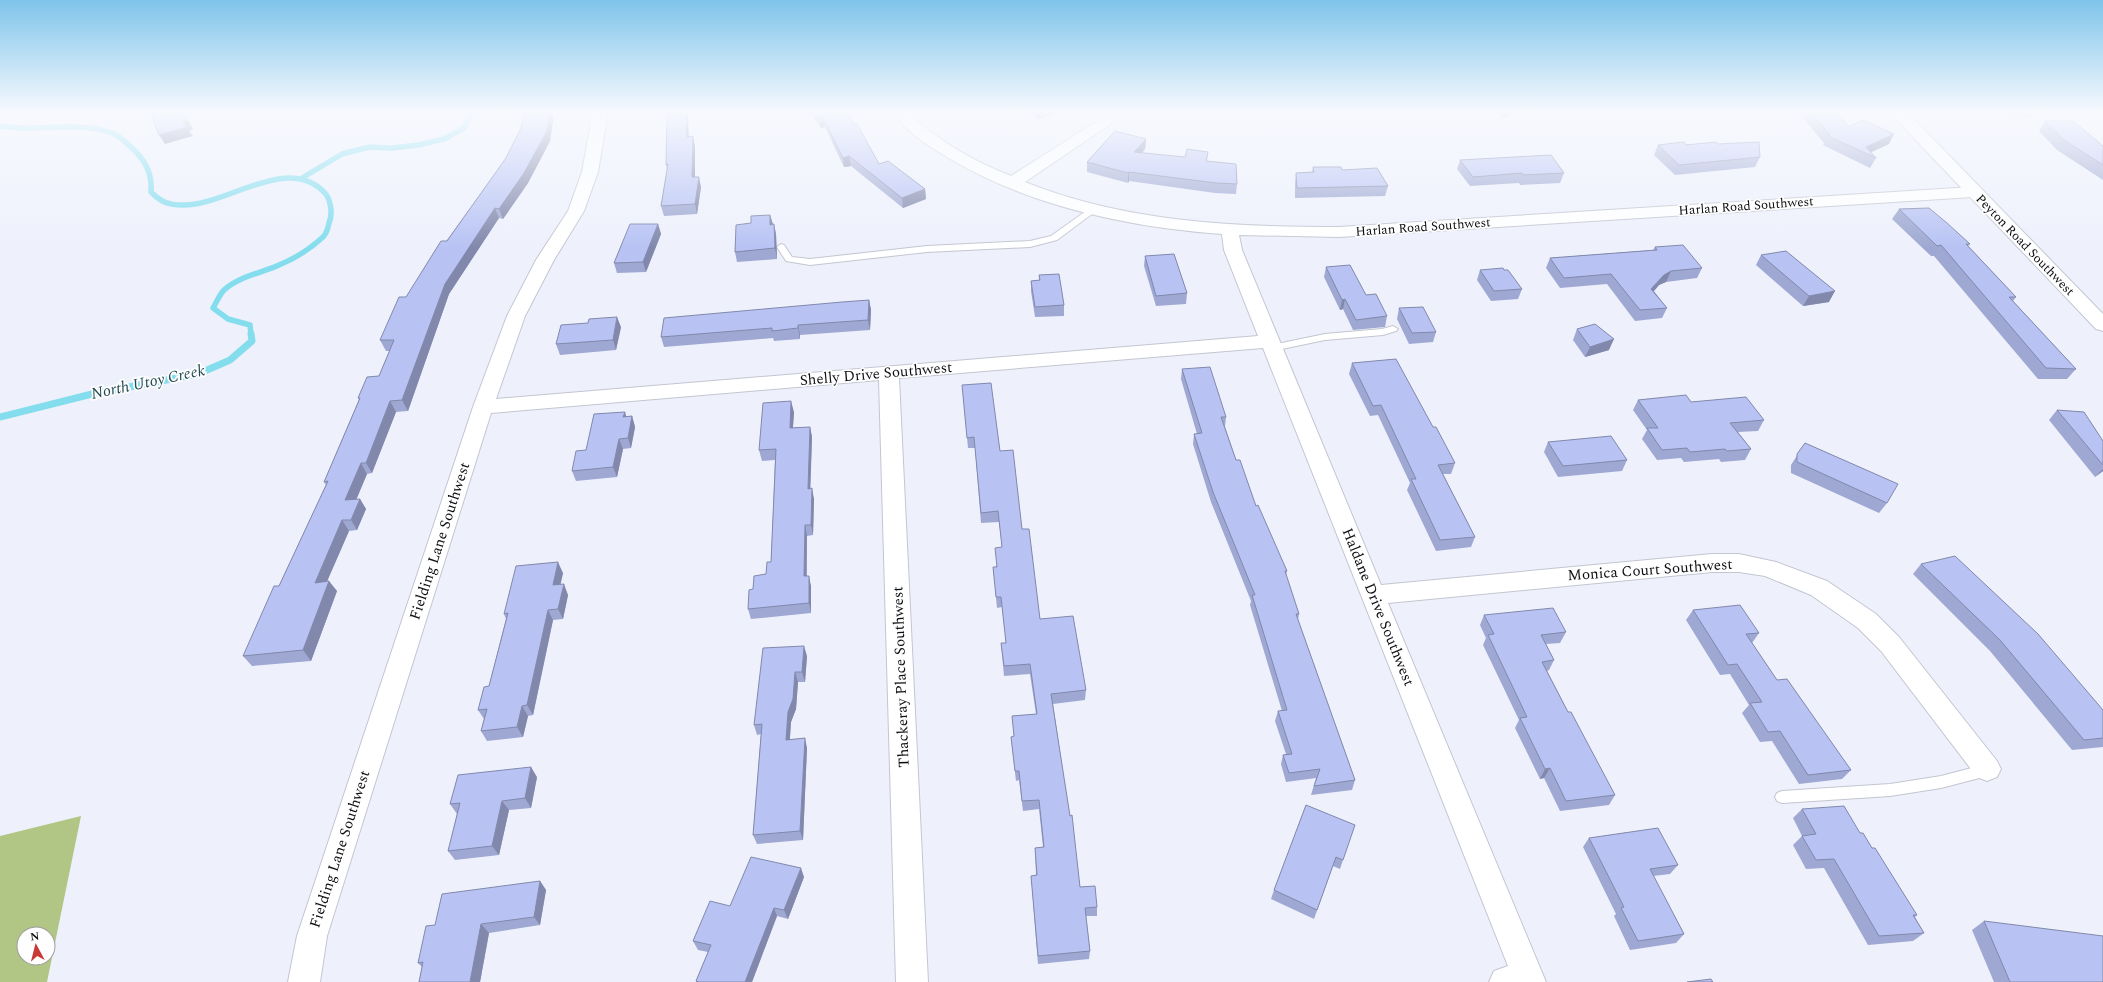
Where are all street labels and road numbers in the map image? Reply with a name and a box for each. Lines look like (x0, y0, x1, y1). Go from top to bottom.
street label: Peyton Road Southwest (1971, 189, 2079, 301)
street label: Harlan Road Southwest (1678, 191, 1815, 221)
street label: Harlan Road Southwest (1355, 212, 1492, 242)
street label: Shelly Drive Southwest (799, 356, 953, 392)
street label: Fielding Lane Southwest (404, 459, 476, 623)
street label: Haldane Drive Southwest (1336, 525, 1420, 689)
street label: Monica Court Southwest (1567, 553, 1733, 587)
street label: Thackeray Place Southwest (886, 586, 916, 768)
street label: Fielding Lane Southwest (304, 767, 376, 931)

